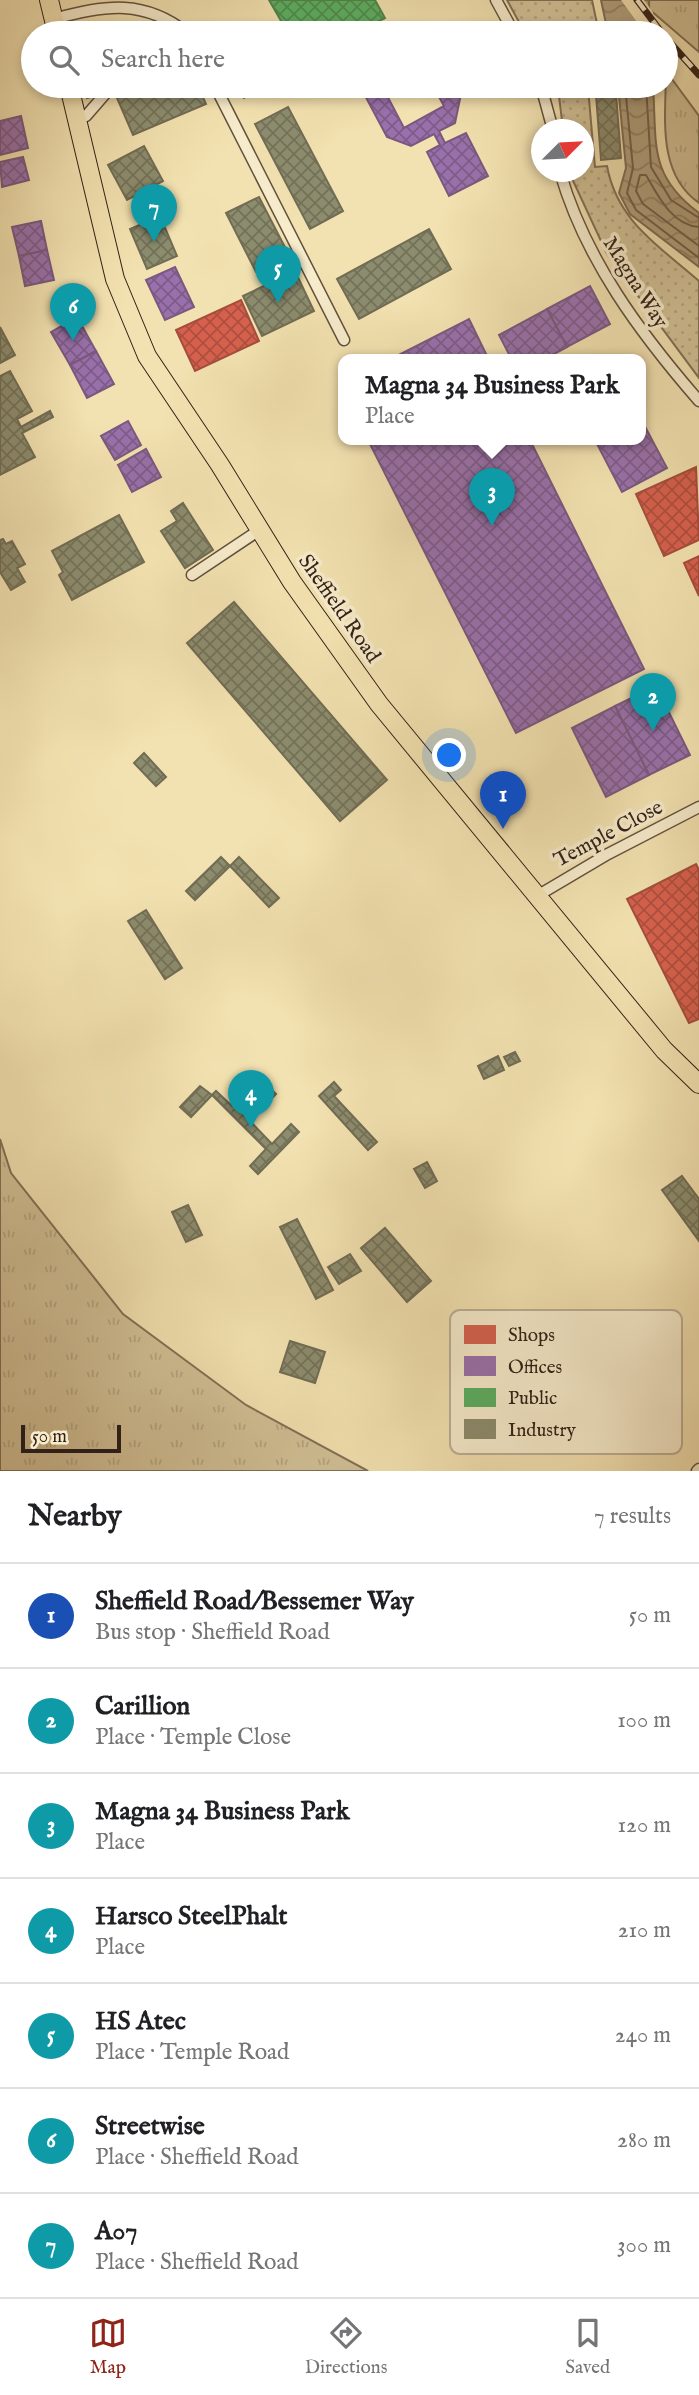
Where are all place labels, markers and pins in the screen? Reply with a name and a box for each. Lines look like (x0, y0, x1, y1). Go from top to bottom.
pin: 7 (131, 184, 177, 242)
pin: 5 (255, 245, 301, 303)
pin: 6 (50, 283, 96, 341)
pin: 3 (469, 468, 515, 526)
pin: 2 (630, 673, 676, 731)
pin: 1 (480, 771, 526, 829)
pin: 4 (228, 1070, 274, 1128)

